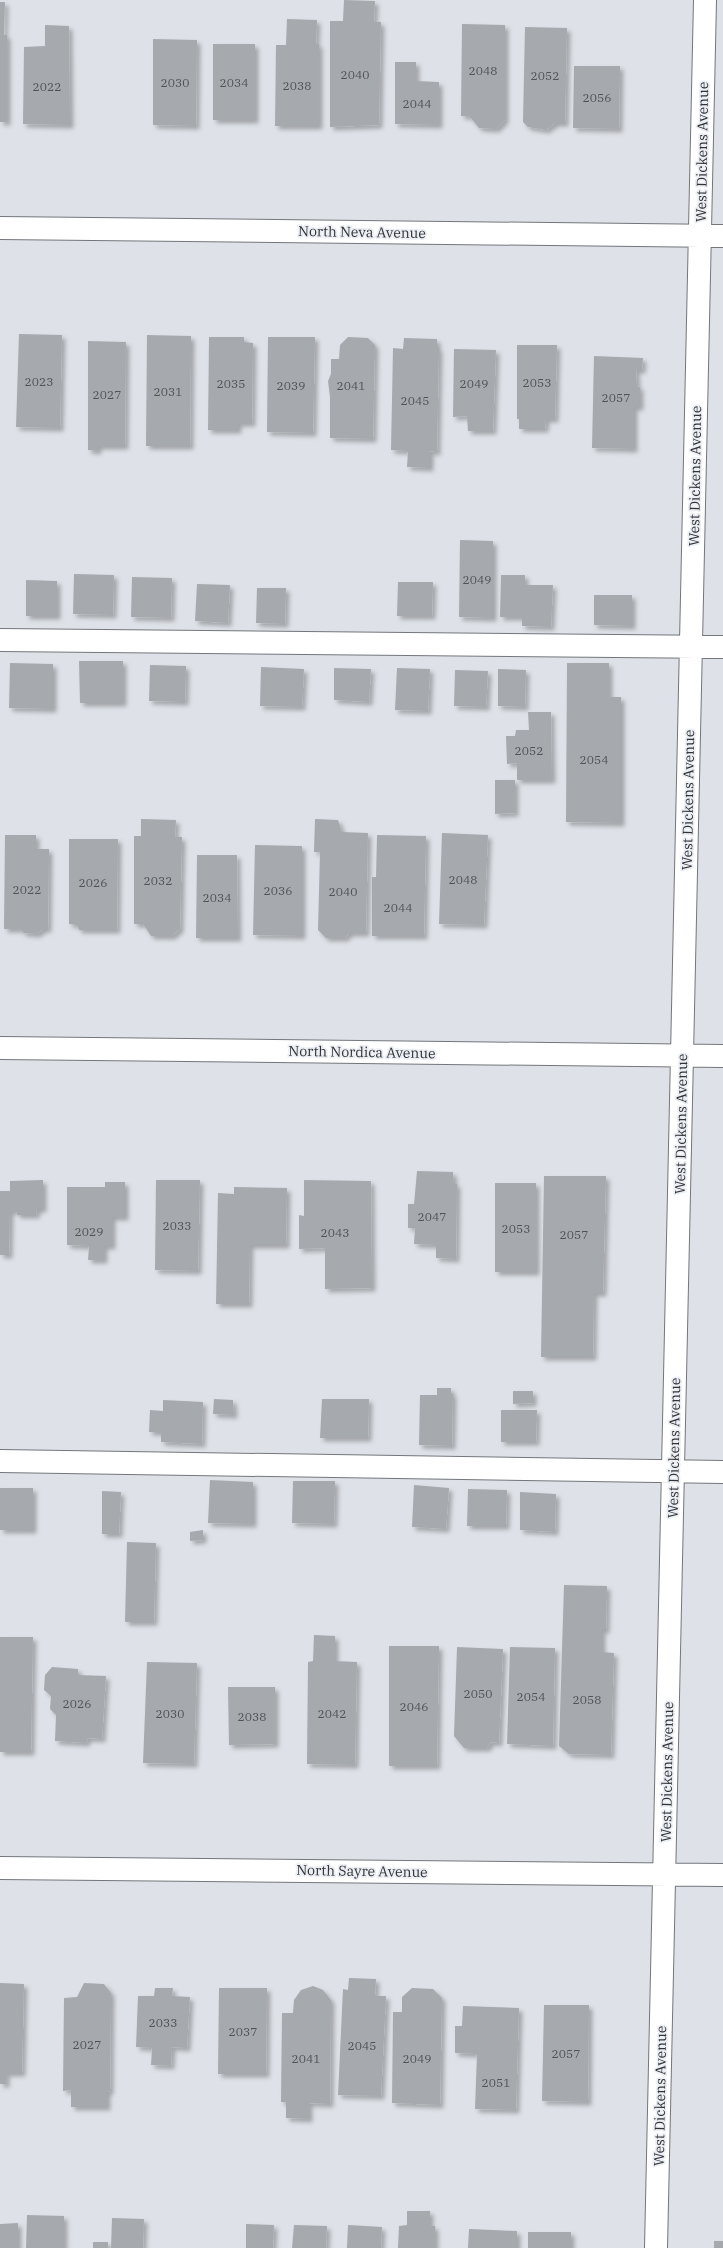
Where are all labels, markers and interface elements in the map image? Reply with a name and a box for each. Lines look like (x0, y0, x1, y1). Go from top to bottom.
house number: 2048 (469, 63, 497, 78)
house number: 2040 (341, 67, 369, 82)
house number: 2052 (531, 68, 559, 83)
house number: 2030 (161, 75, 189, 90)
house number: 2034 (220, 75, 248, 90)
house number: 2038 (283, 78, 311, 93)
house number: 2022 (33, 79, 61, 94)
street label: West Dickens Avenue (692, 82, 712, 222)
house number: 2056 (583, 90, 611, 105)
house number: 2044 (403, 96, 431, 111)
street label: North Neva Avenue (298, 222, 426, 242)
house number: 2023 (25, 374, 53, 389)
house number: 2053 (523, 375, 551, 390)
house number: 2035 (217, 376, 245, 391)
house number: 2049 (460, 376, 488, 391)
house number: 2039 (277, 378, 305, 393)
house number: 2041 (337, 378, 365, 393)
house number: 2031 (154, 384, 182, 399)
house number: 2027 (93, 387, 121, 402)
house number: 2057 (602, 390, 630, 405)
house number: 2045 (401, 393, 429, 408)
street label: West Dickens Avenue (685, 406, 705, 546)
house number: 2049 (463, 572, 491, 587)
street label: West Dickens Avenue (678, 730, 698, 870)
house number: 2052 (515, 743, 543, 758)
house number: 2054 (580, 752, 608, 767)
house number: 2048 (449, 872, 477, 887)
house number: 2032 (144, 873, 172, 888)
house number: 2026 (79, 875, 107, 890)
house number: 2022 (13, 882, 41, 897)
house number: 2036 (264, 883, 292, 898)
house number: 2040 (329, 884, 357, 899)
house number: 2034 (203, 890, 231, 905)
house number: 2044 (384, 900, 412, 915)
street label: North Nordica Avenue (288, 1042, 436, 1062)
street label: West Dickens Avenue (671, 1054, 691, 1194)
house number: 2047 (418, 1209, 446, 1224)
house number: 2033 (163, 1218, 191, 1233)
house number: 2053 (502, 1221, 530, 1236)
house number: 2029 (75, 1224, 103, 1239)
house number: 2043 (321, 1225, 349, 1240)
house number: 2057 (560, 1227, 588, 1242)
street label: West Dickens Avenue (664, 1378, 684, 1518)
house number: 2050 (464, 1686, 492, 1701)
house number: 2054 (517, 1689, 545, 1704)
house number: 2058 (573, 1692, 601, 1707)
house number: 2026 (63, 1696, 91, 1711)
house number: 2046 (400, 1699, 428, 1714)
street label: West Dickens Avenue (657, 1702, 677, 1842)
house number: 2030 (156, 1706, 184, 1721)
house number: 2042 (318, 1706, 346, 1721)
house number: 2038 (238, 1709, 266, 1724)
street label: North Sayre Avenue (296, 1861, 428, 1881)
house number: 2033 (149, 2015, 177, 2030)
house number: 2037 (229, 2024, 257, 2039)
street label: West Dickens Avenue (650, 2026, 670, 2166)
house number: 2027 (73, 2037, 101, 2052)
house number: 2045 (348, 2038, 376, 2053)
house number: 2057 (552, 2046, 580, 2061)
house number: 2041 (292, 2051, 320, 2066)
house number: 2049 (403, 2051, 431, 2066)
house number: 2051 (482, 2075, 510, 2090)

